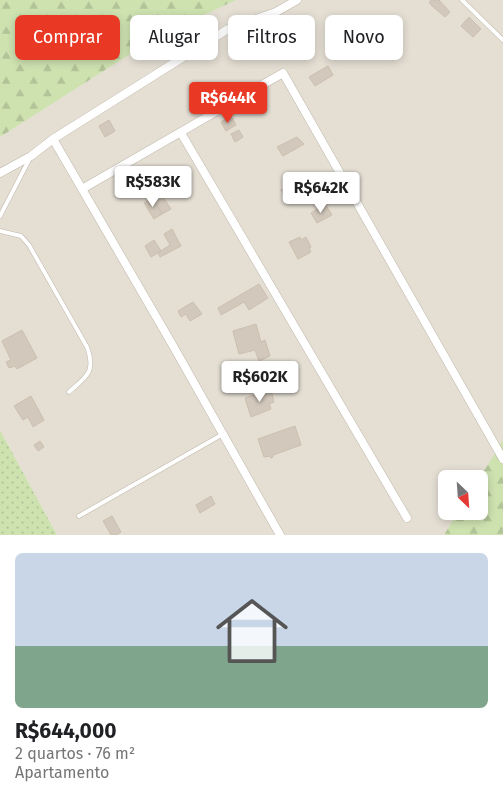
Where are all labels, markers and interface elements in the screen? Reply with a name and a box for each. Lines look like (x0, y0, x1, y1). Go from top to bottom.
chip: Comprar (15, 15, 120, 60)
chip: Alugar (130, 15, 218, 60)
chip: Filtros (228, 15, 315, 60)
chip: Novo (325, 15, 403, 60)
pin: R$644K (187, 82, 269, 124)
text: R$644K (200, 88, 256, 107)
pin: R$583K (112, 166, 194, 208)
text: R$583K (126, 172, 180, 191)
pin: R$642K (280, 172, 362, 214)
text: R$642K (294, 178, 348, 197)
pin: R$602K (219, 360, 301, 403)
text: R$602K (232, 367, 288, 386)
north arrow (438, 470, 488, 520)
map controls (438, 470, 488, 520)
icon: home (207, 586, 297, 676)
text: R$644,000 (15, 718, 116, 744)
text: 2 quartos · 76 m² (15, 744, 135, 763)
text: Apartamento (15, 763, 109, 782)

